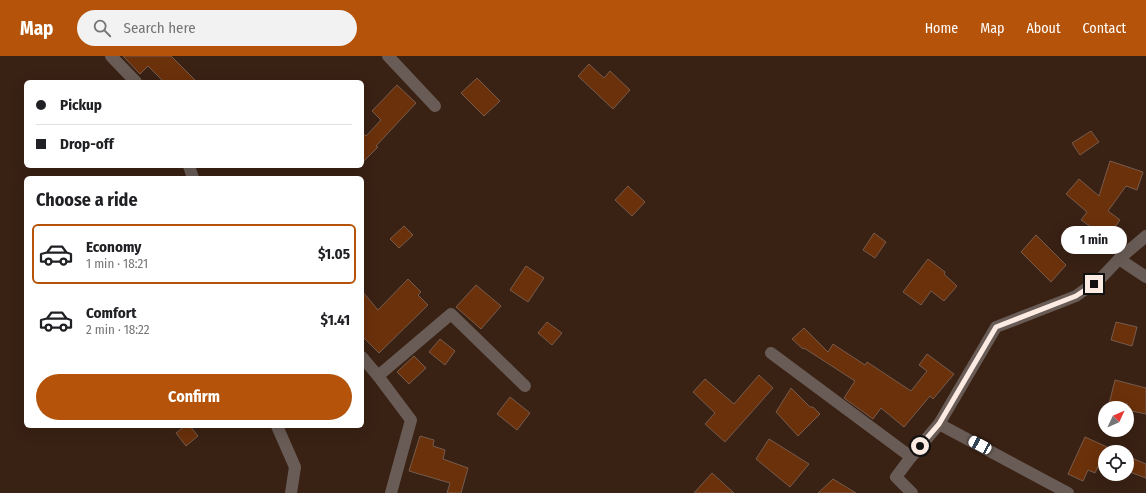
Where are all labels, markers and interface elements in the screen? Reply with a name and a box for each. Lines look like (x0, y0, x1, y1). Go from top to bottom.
search box (77, 10, 357, 46)
text: Map (20, 17, 53, 40)
icon: search (91, 17, 113, 39)
text: Search here (123, 19, 196, 37)
text: Home (925, 20, 958, 37)
text: Map (980, 20, 1004, 37)
text: About (1026, 20, 1061, 37)
text: Contact (1083, 20, 1126, 37)
text: Pickup (60, 96, 102, 114)
text: Drop-off (60, 135, 114, 153)
text: Choose a ride (36, 189, 138, 211)
callout: 1 min (1061, 226, 1127, 254)
text: 1 min (1080, 232, 1108, 247)
icon: car (38, 236, 74, 272)
text: Economy (86, 238, 141, 256)
text: $1.05 (318, 245, 350, 263)
text: 1 min · 18:21 (86, 256, 148, 271)
route end (1085, 275, 1103, 293)
icon: car (38, 302, 74, 338)
text: Comfort (86, 304, 137, 322)
text: $1.41 (321, 311, 350, 329)
text: 2 min · 18:22 (86, 322, 150, 337)
button: Confirm (36, 374, 352, 420)
north arrow (1098, 401, 1134, 437)
map controls (1098, 401, 1134, 481)
car (967, 434, 993, 456)
route start (911, 437, 929, 455)
button: locate (1098, 445, 1134, 481)

